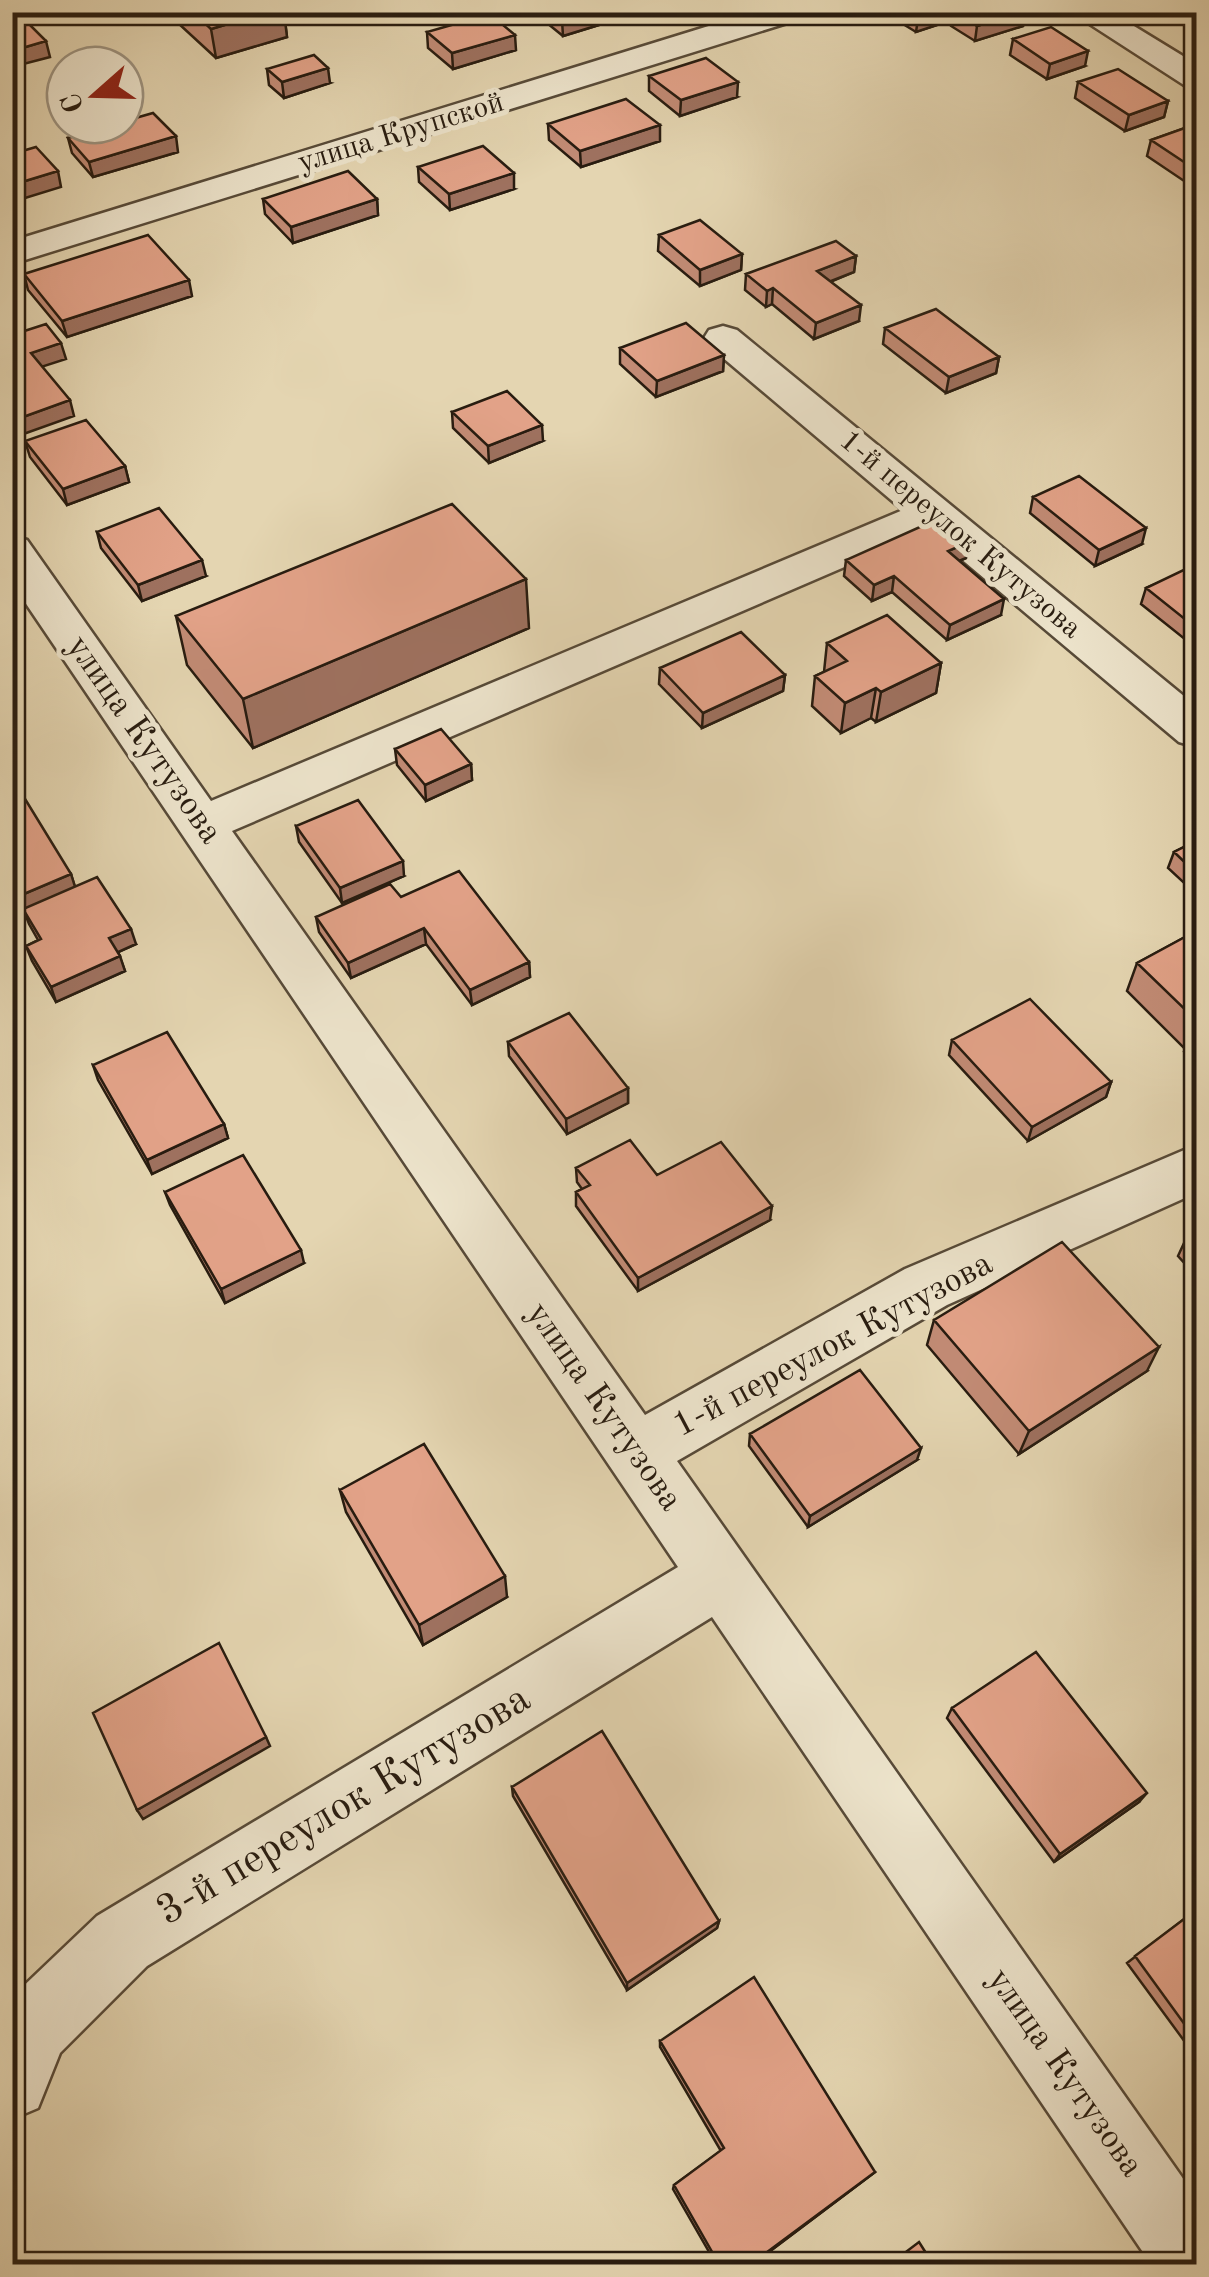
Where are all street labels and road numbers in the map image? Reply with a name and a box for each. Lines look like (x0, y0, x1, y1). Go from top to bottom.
street label: улица Крупской (295, 87, 507, 179)
street label: 1-й переулок Кутузова (833, 425, 1087, 645)
street label: улица Кутузова (59, 630, 229, 850)
street label: 1-й переулок Кутузова (668, 1246, 998, 1444)
street label: улица Кутузова (519, 1297, 689, 1517)
street label: 3-й переулок Кутузова (150, 1678, 538, 1934)
street label: улица Кутузова (980, 1963, 1150, 2183)

